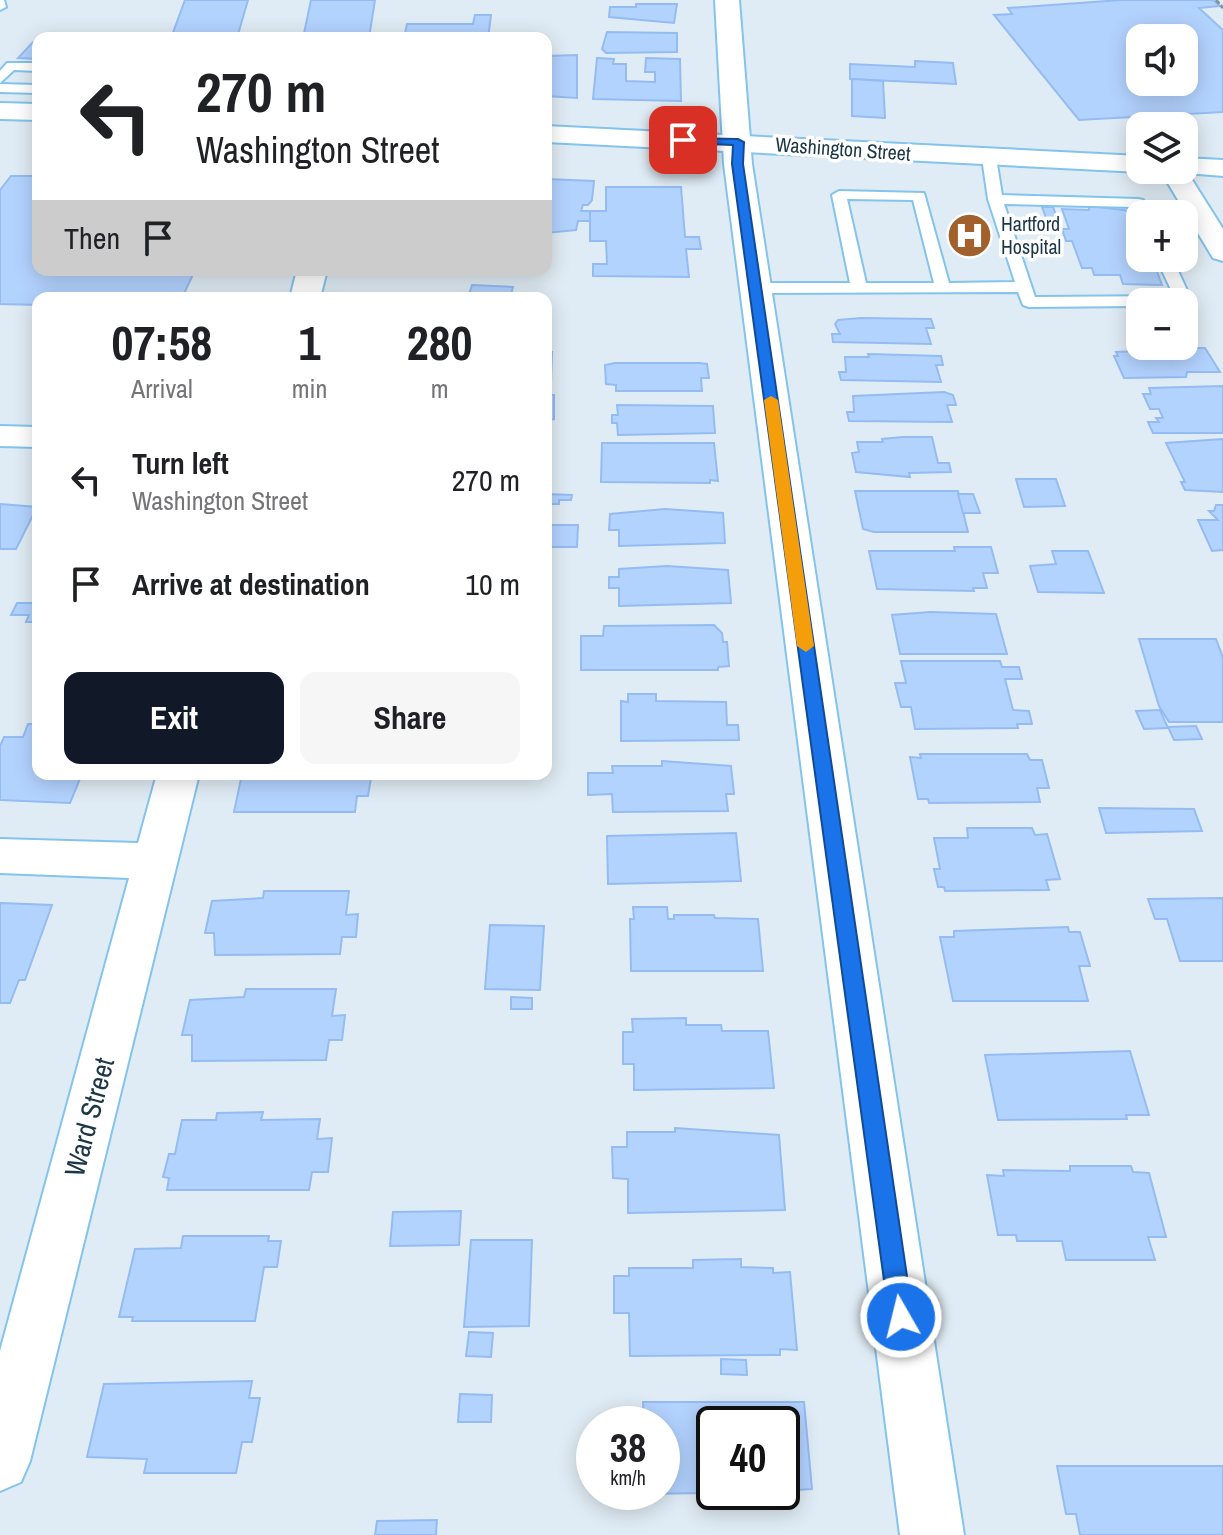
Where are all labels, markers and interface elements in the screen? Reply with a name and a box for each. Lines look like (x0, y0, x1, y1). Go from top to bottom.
map controls (1126, 24, 1198, 360)
button: sound (1126, 24, 1198, 96)
text: 270 m (196, 54, 326, 129)
icon: left (64, 64, 168, 168)
pin (649, 106, 717, 174)
button: layers (1126, 112, 1198, 184)
icon: arrive (661, 118, 705, 162)
text: Washington Street (196, 126, 439, 174)
street label: Washington Street (775, 130, 912, 167)
button: + (1126, 200, 1198, 272)
place label: Hartford Hospital (1001, 210, 1061, 260)
hospital icon: Hartford Hospital (946, 212, 994, 260)
icon: arrive (136, 216, 180, 260)
text: Then (64, 218, 120, 258)
button: − (1126, 288, 1198, 360)
text: 07:58 (112, 310, 212, 375)
text: 1 (299, 310, 320, 375)
text: 280 (407, 310, 472, 375)
text: Arrival (131, 371, 193, 406)
text: min (292, 371, 327, 406)
text: m (431, 371, 449, 406)
text: Turn left (132, 443, 229, 483)
icon: left (64, 458, 108, 502)
text: 270 m (452, 460, 520, 500)
text: Washington Street (132, 483, 308, 518)
icon: arrive (64, 562, 108, 606)
text: Arrive at destination (132, 564, 370, 604)
text: 10 m (465, 564, 520, 604)
button: Exit (64, 672, 284, 764)
button: Share (300, 672, 520, 764)
street label: Ward Street (55, 1053, 123, 1181)
position arrow (859, 1275, 943, 1359)
speed limit sign: 40 (696, 1406, 800, 1510)
text: 38 (610, 1421, 646, 1474)
text: km/h (610, 1464, 646, 1491)

